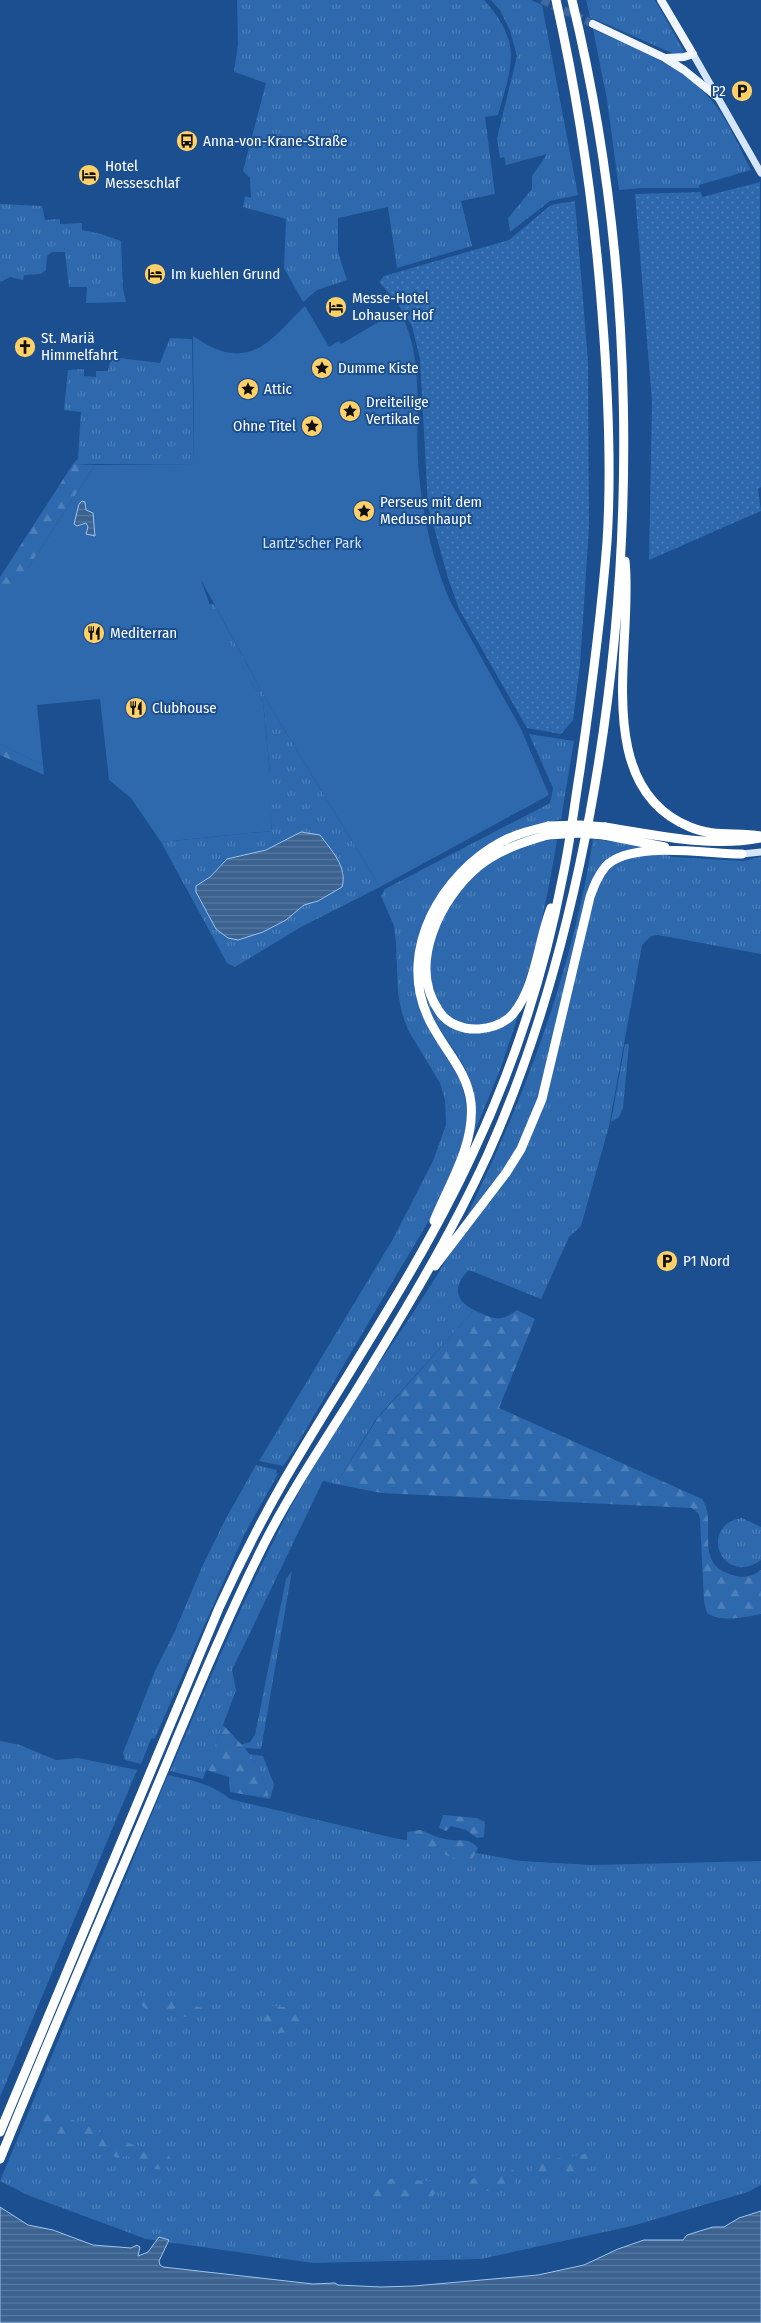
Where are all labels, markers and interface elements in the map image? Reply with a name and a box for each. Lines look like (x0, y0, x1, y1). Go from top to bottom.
parking icon: P2 (730, 79, 754, 103)
place label: P2 (712, 82, 726, 100)
bus stop icon: Anna-von-Krane-Straße (175, 129, 199, 153)
place label: Anna-von-Krane-Straße (203, 132, 347, 150)
place label: Hotel Messeschlaf (105, 157, 181, 192)
hotel icon: Hotel Messeschlaf (77, 163, 101, 187)
hotel icon: Im kuehlen Grund (143, 262, 167, 286)
place label: Im kuehlen Grund (171, 265, 280, 283)
place label: Messe-Hotel Lohauser Hof (352, 289, 435, 324)
hotel icon: Messe-Hotel Lohauser Hof (324, 295, 348, 319)
place label: St. Mariä Himmelfahrt (41, 329, 118, 364)
church icon: St. Mariä Himmelfahrt (13, 335, 37, 359)
place icon: Dumme Kiste (310, 356, 334, 380)
place label: Dumme Kiste (338, 359, 419, 377)
place icon: Attic (236, 377, 260, 401)
place label: Attic (264, 380, 292, 398)
place label: Dreiteilige Vertikale (366, 393, 429, 428)
place icon: Dreiteilige Vertikale (338, 399, 362, 423)
place icon: Ohne Titel (300, 414, 324, 438)
place label: Ohne Titel (233, 417, 296, 435)
place label: Perseus mit dem Medusenhaupt (380, 493, 482, 528)
place icon: Perseus mit dem Medusenhaupt (352, 499, 376, 523)
park label: Lantz'scher Park (262, 534, 362, 552)
restaurant icon: Mediterran (82, 621, 106, 645)
place label: Mediterran (110, 624, 177, 642)
restaurant icon: Clubhouse (124, 696, 148, 720)
place label: Clubhouse (152, 699, 217, 717)
parking icon: P1 Nord (655, 1249, 679, 1273)
place label: P1 Nord (683, 1252, 730, 1270)

